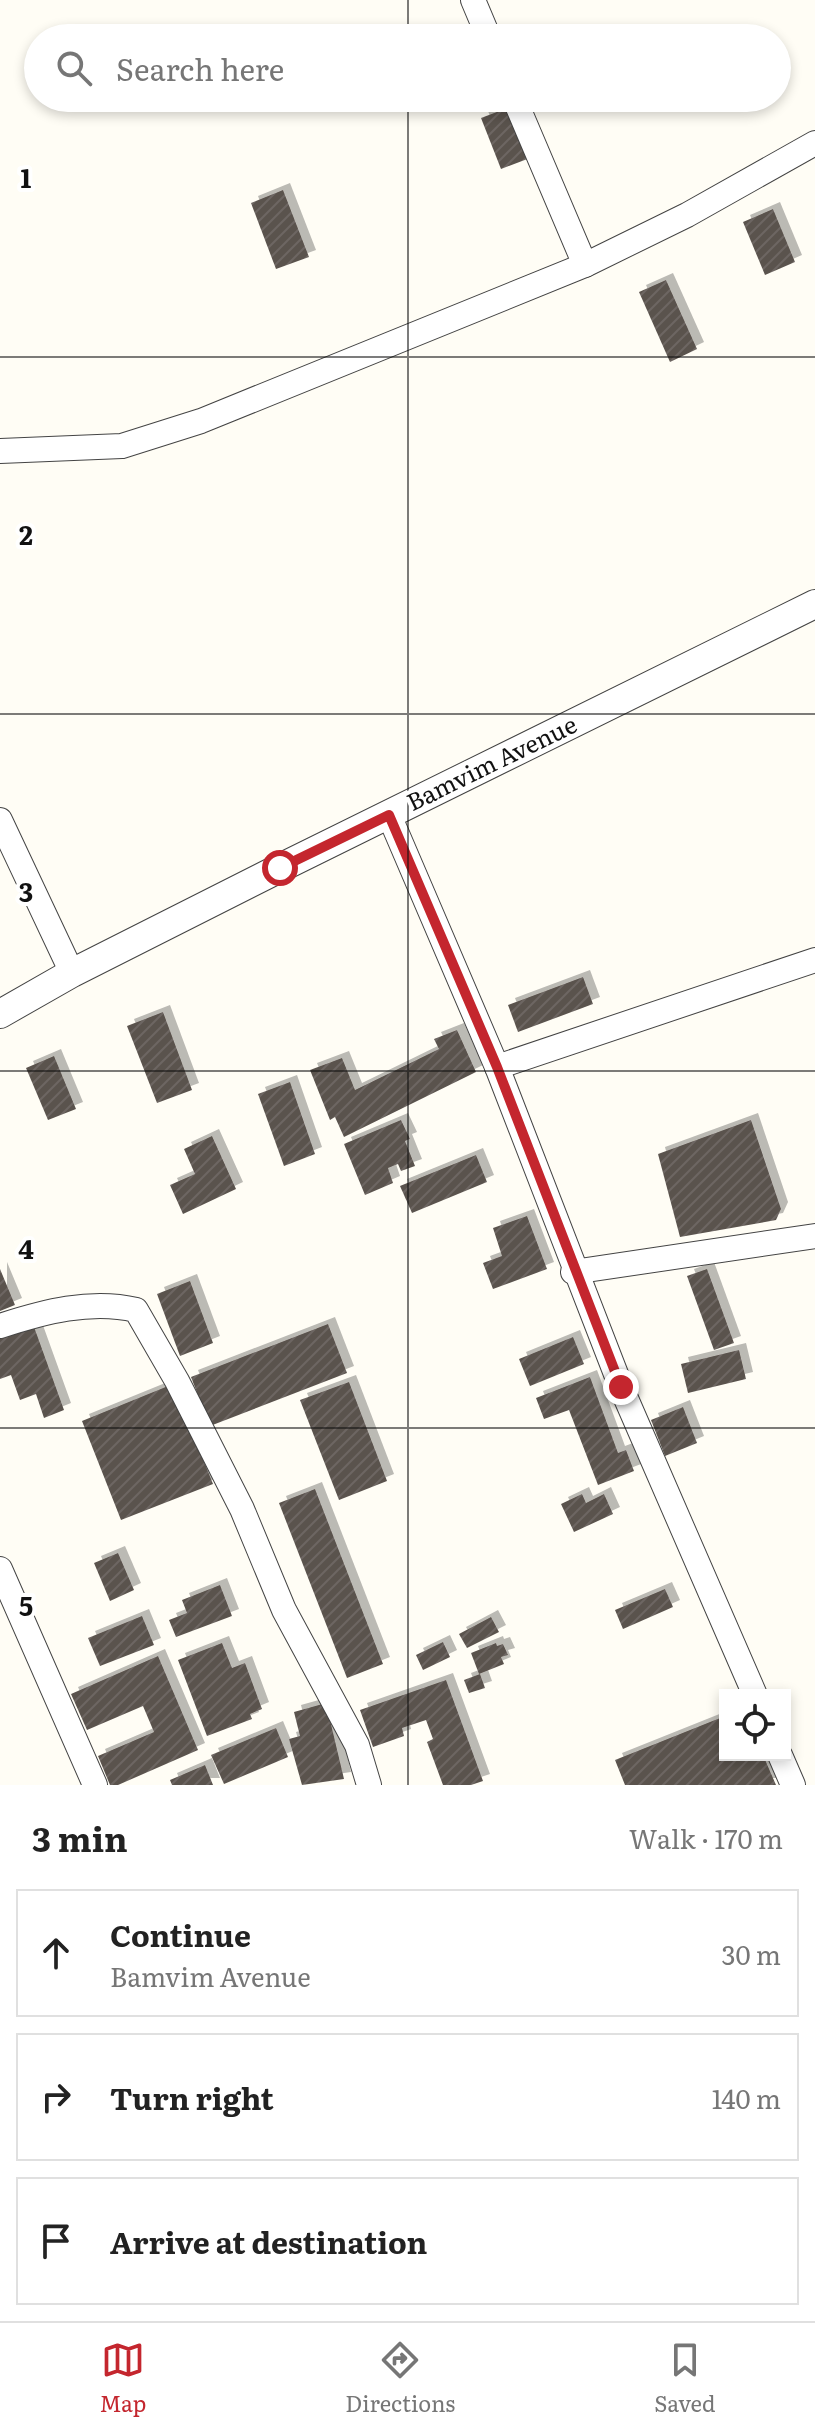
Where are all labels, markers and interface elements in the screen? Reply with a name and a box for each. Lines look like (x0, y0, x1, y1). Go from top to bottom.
search box (24, 24, 791, 112)
icon: search (52, 46, 96, 90)
text: Search here (116, 46, 284, 90)
text: 1 (21, 157, 32, 196)
text: 2 (19, 514, 33, 553)
street label: Bamvim Avenue (400, 705, 582, 818)
route start (262, 850, 298, 886)
text: 3 (19, 871, 33, 910)
text: 4 (18, 1228, 34, 1267)
route end (603, 1369, 639, 1405)
text: 5 (19, 1585, 33, 1624)
map controls (719, 1689, 791, 1761)
button: locate (719, 1689, 791, 1761)
text: 3 min (32, 1812, 128, 1862)
text: Walk · 170 m (629, 1818, 783, 1857)
text: Continue (110, 1912, 251, 1956)
icon: ahead (34, 1931, 78, 1975)
text: 30 m (721, 1934, 781, 1973)
text: Bamvim Avenue (110, 1956, 311, 1995)
icon: right (34, 2075, 78, 2119)
text: Turn right (110, 2075, 274, 2119)
text: 140 m (712, 2078, 781, 2117)
icon: arrive (34, 2219, 78, 2263)
text: Arrive at destination (110, 2219, 427, 2263)
tab: Map (99, 2338, 146, 2419)
tab: Directions (345, 2338, 455, 2419)
tab: Saved (654, 2338, 716, 2419)

